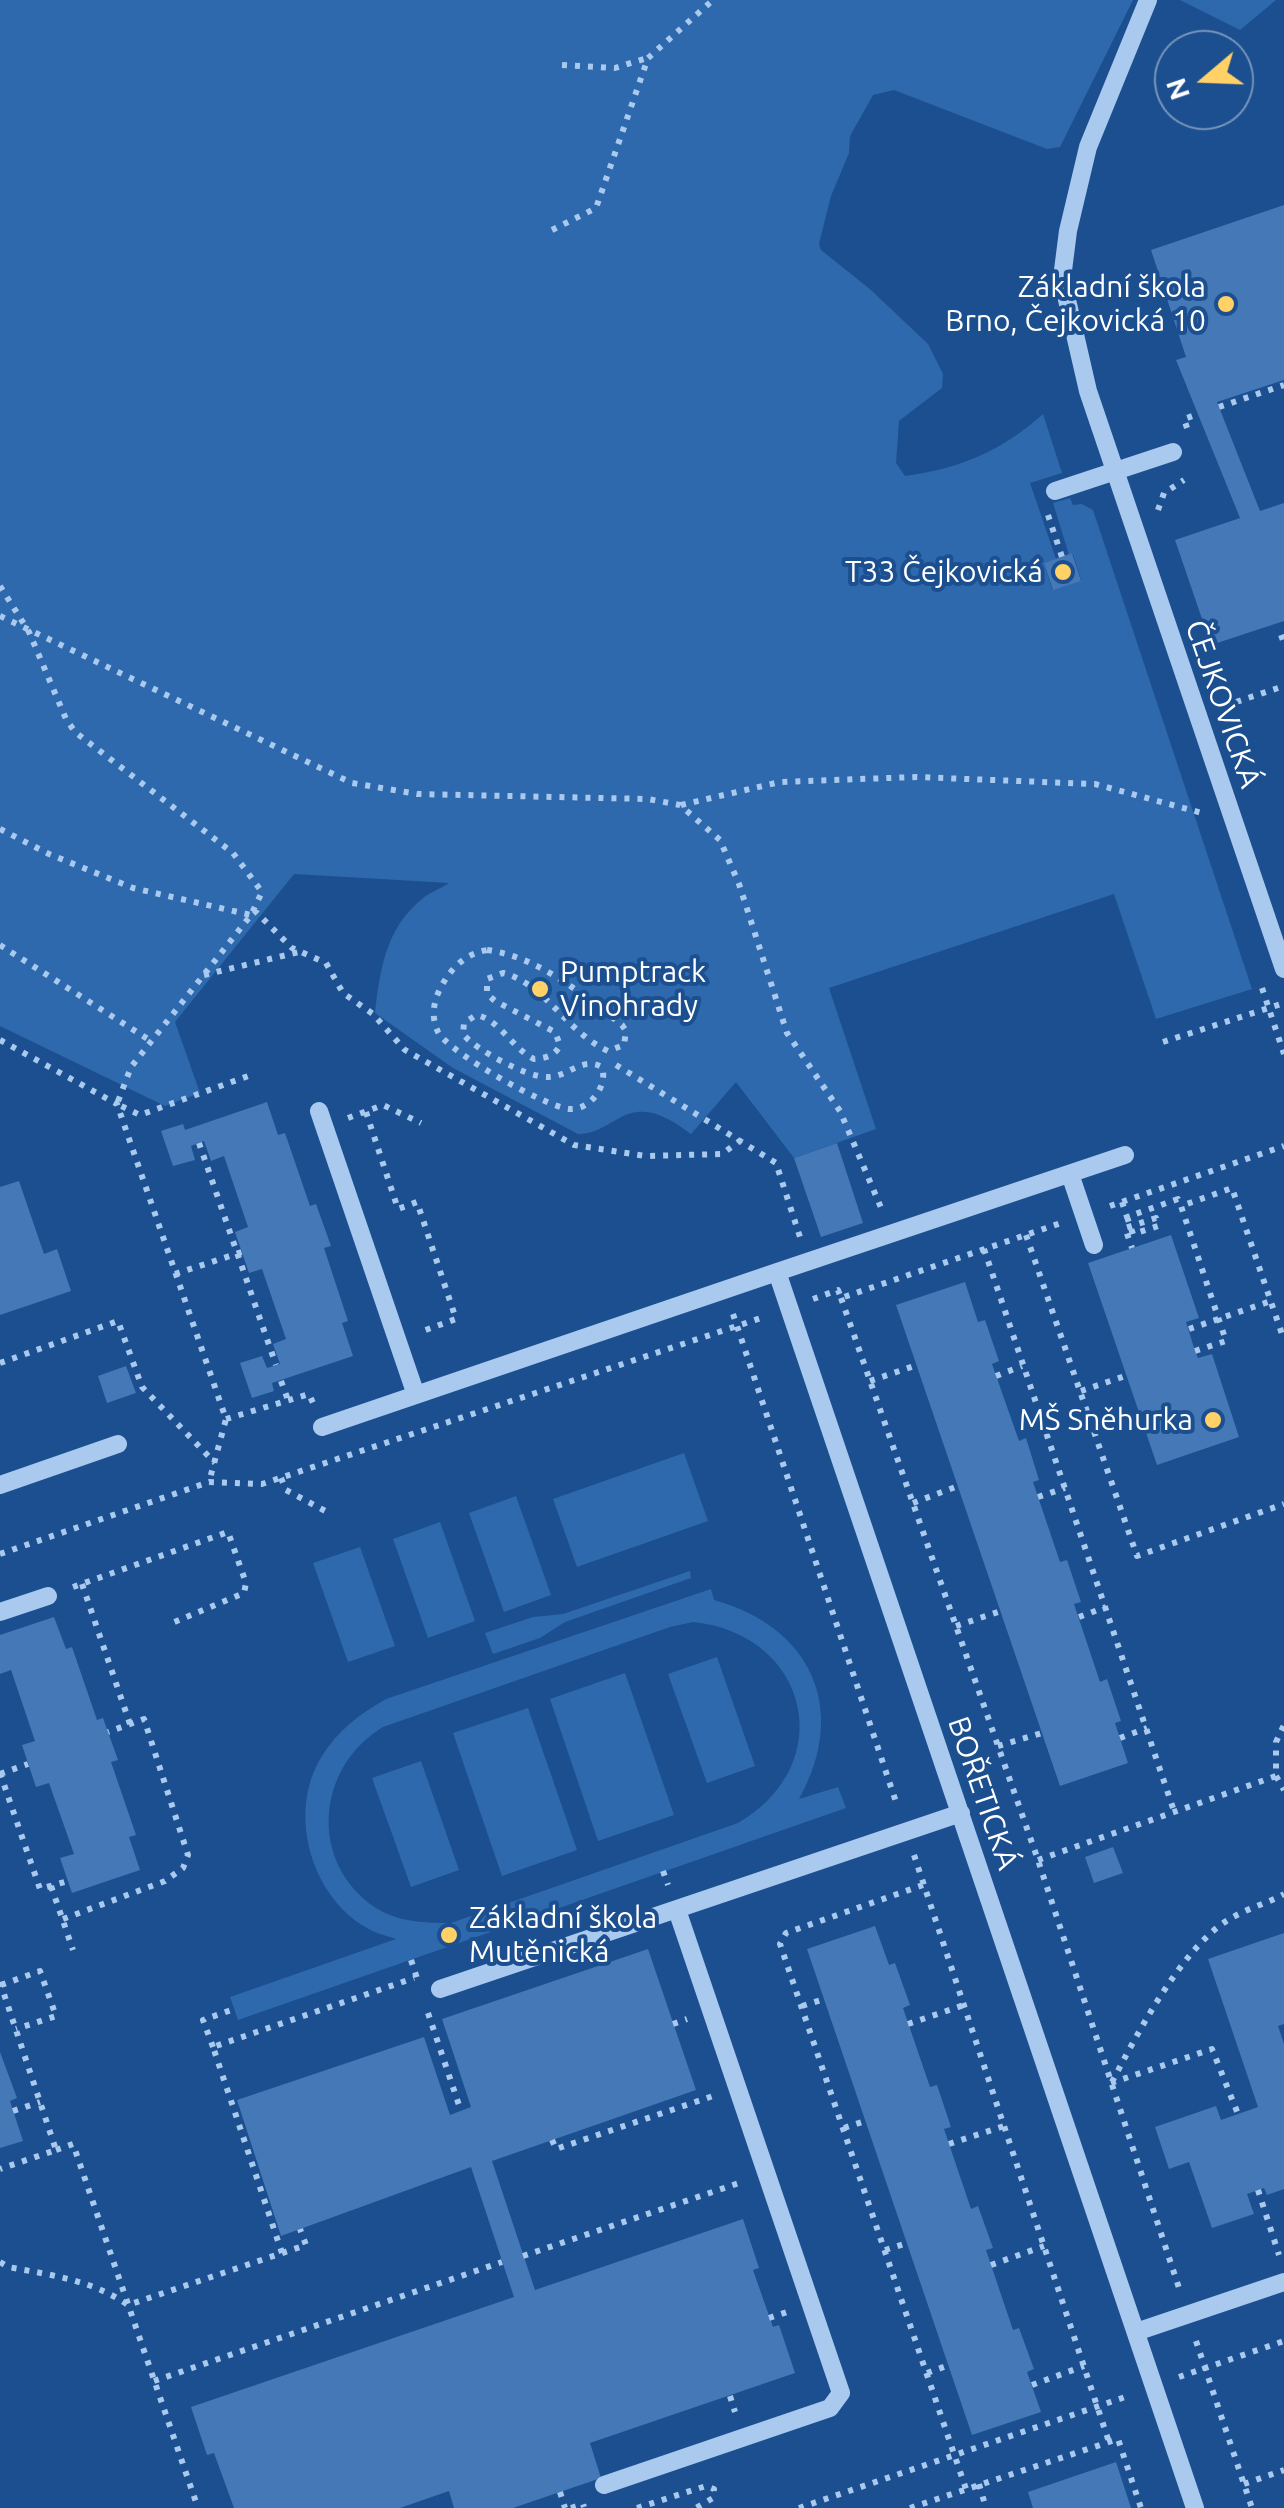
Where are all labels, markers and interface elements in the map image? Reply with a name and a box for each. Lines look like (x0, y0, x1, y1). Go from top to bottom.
north arrow (1154, 30, 1254, 130)
text: N (1159, 74, 1195, 104)
place label: Základní škola Brno, Čejkovická 10 (945, 269, 1206, 340)
marker: Základní škola Brno, Čejkovická 10 (1215, 293, 1237, 315)
place label: T33 Čejkovická (845, 554, 1043, 590)
marker: T33 Čejkovická (1052, 561, 1074, 583)
street label: ČEJKOVICKÁ (1178, 616, 1268, 792)
place label: Pumptrack Vinohrady (560, 954, 706, 1024)
marker: Pumptrack Vinohrady (529, 978, 551, 1000)
place label: MŠ Sněhurka (1019, 1402, 1193, 1438)
marker: MŠ Sněhurka (1202, 1409, 1224, 1431)
street label: BOŘETICKÁ (940, 1712, 1026, 1874)
place label: Základní škola Mutěnická (469, 1900, 657, 1970)
marker: Základní škola Mutěnická (438, 1924, 460, 1946)

